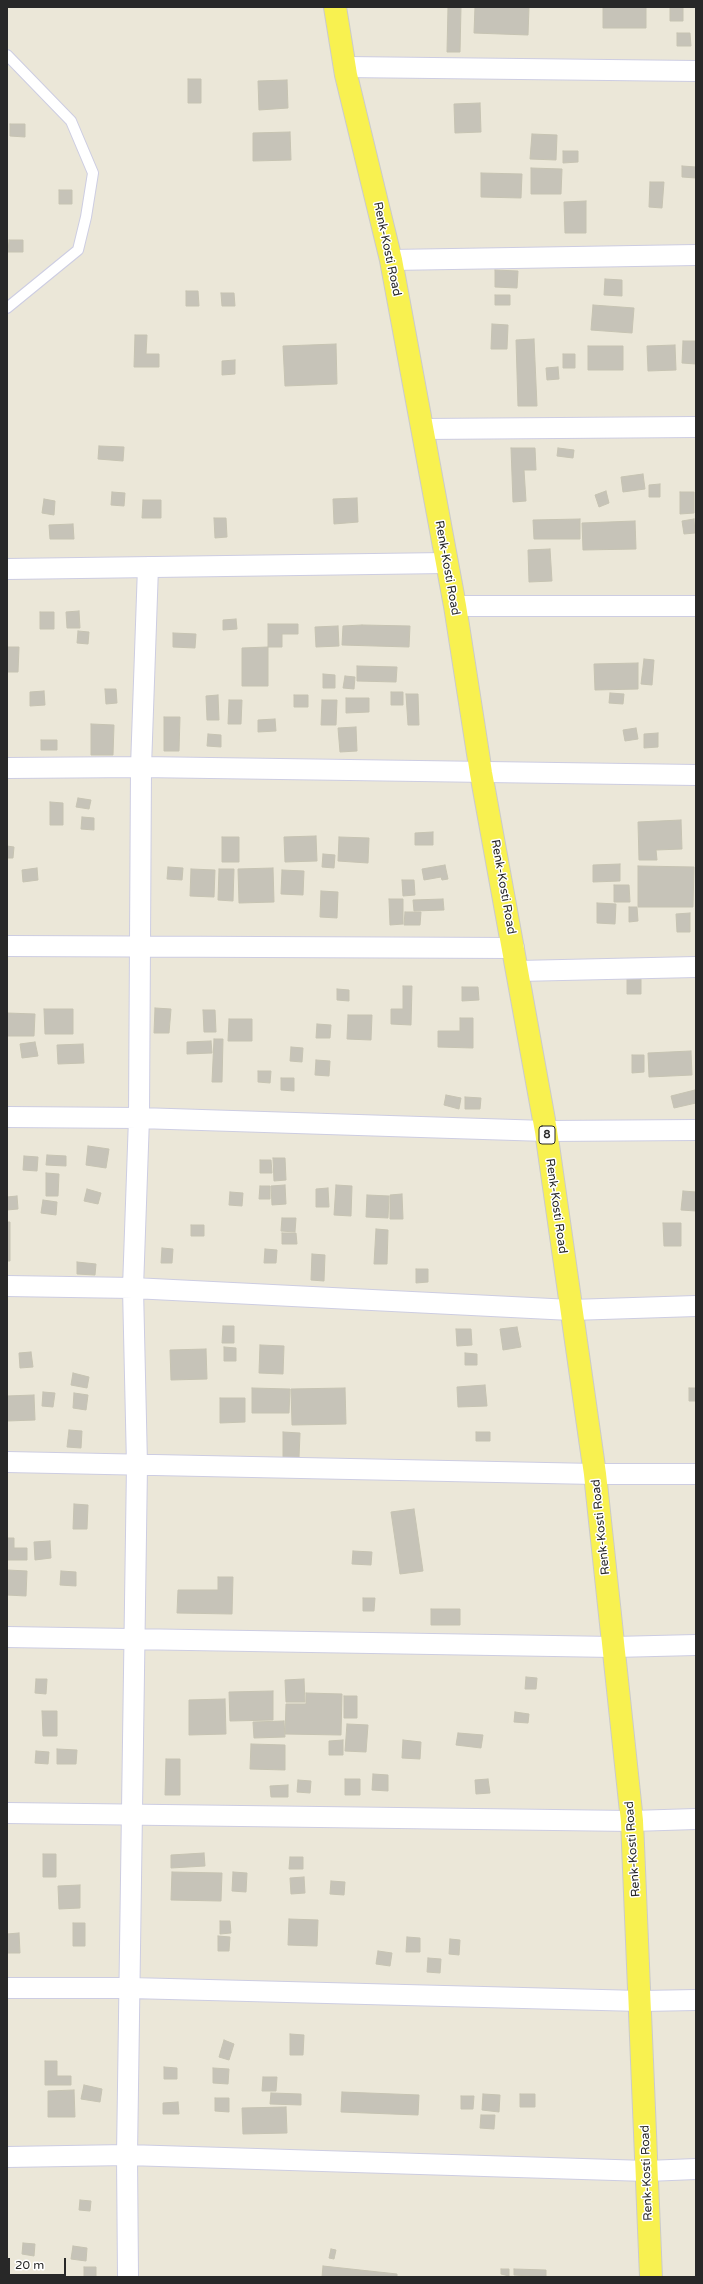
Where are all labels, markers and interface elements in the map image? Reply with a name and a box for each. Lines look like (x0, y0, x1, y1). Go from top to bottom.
street label: Renk-Kosti Road (370, 201, 404, 297)
street label: Renk-Kosti Road (432, 519, 462, 617)
street label: Renk-Kosti Road (488, 838, 518, 936)
road number: 8 (539, 1126, 555, 1144)
street label: Renk-Kosti Road (542, 1157, 570, 1255)
street label: Renk-Kosti Road (589, 1479, 613, 1575)
street label: Renk-Kosti Road (622, 1801, 644, 1897)
street label: Renk-Kosti Road (638, 2125, 656, 2221)
scale bar (10, 2250, 68, 2276)
text: 20 m (15, 2258, 44, 2272)

